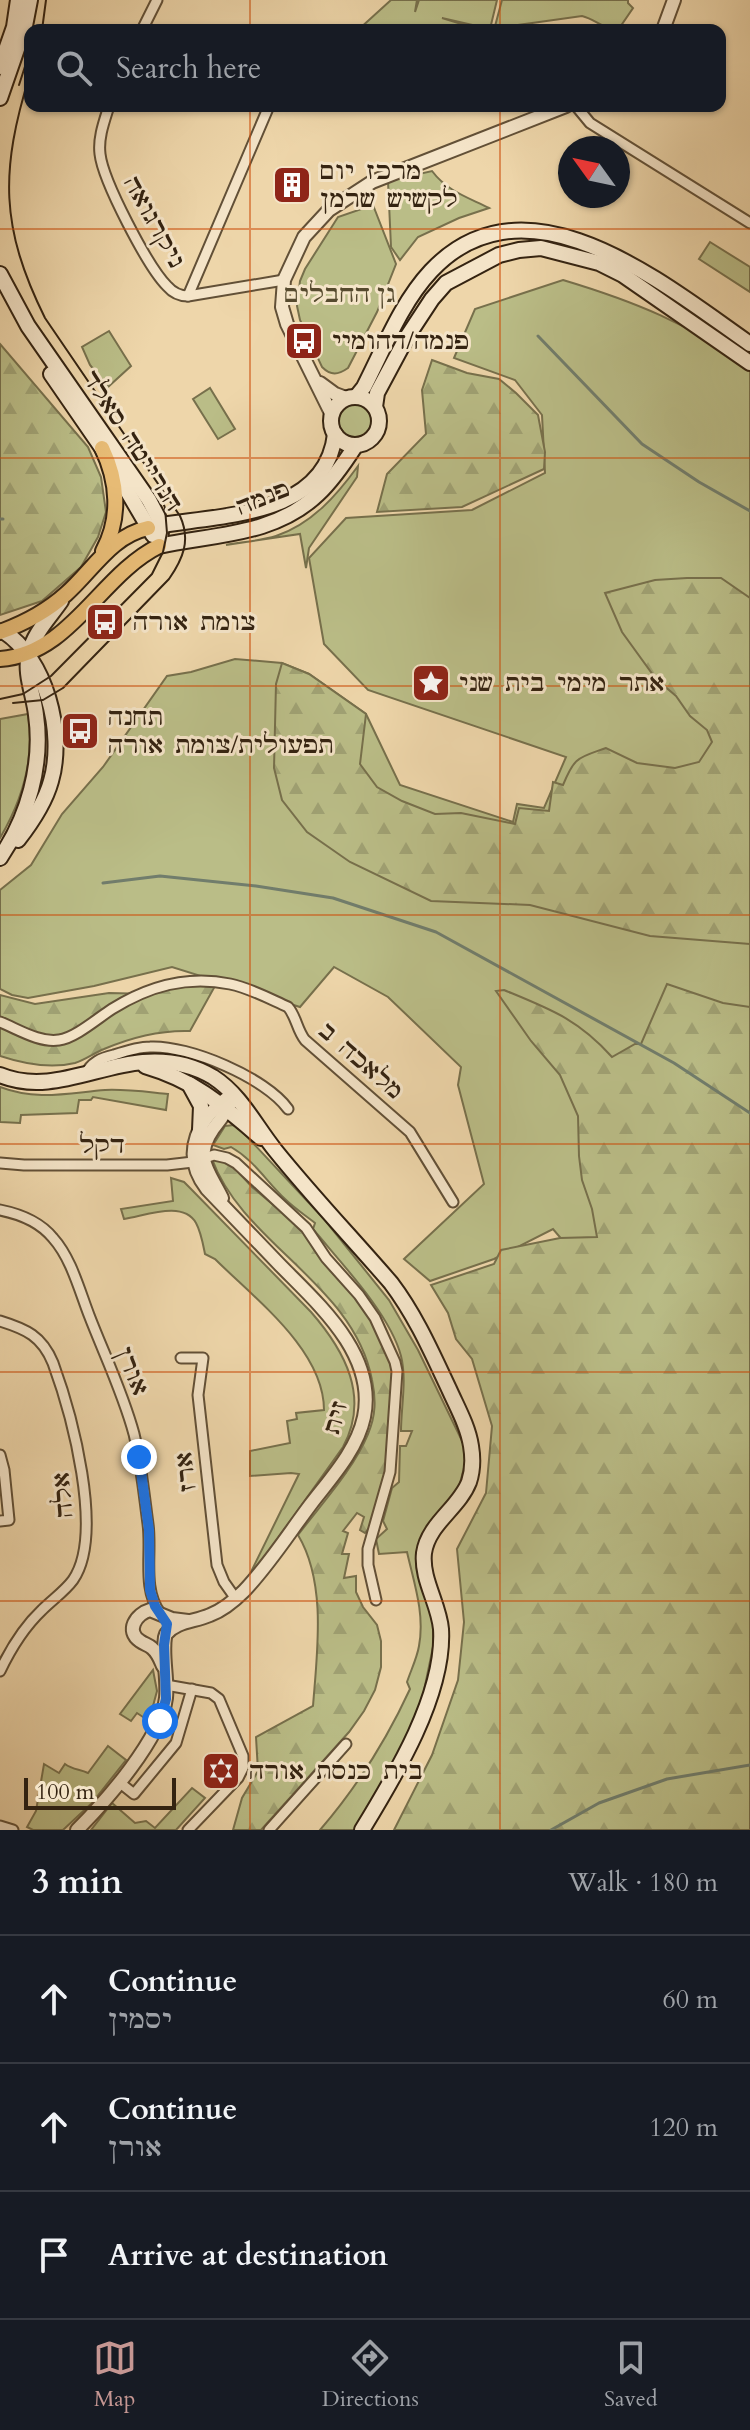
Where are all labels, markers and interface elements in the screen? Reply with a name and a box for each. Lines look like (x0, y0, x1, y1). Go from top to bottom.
search box (24, 24, 726, 112)
icon: search (52, 46, 96, 90)
text: Search here (116, 48, 261, 89)
north arrow (558, 136, 630, 208)
place label: מרכז יום לקשיש שרמן (320, 155, 458, 216)
building icon: מרכז יום לקשיש שרמן (271, 164, 313, 206)
street label: ניקרגואה (115, 170, 193, 274)
park label: גן החבלים (284, 278, 396, 311)
bus stop icon: פנמה/דהומיי (283, 320, 325, 362)
place label: פנמה/דהומיי (332, 325, 469, 358)
street label: הנרייטה סאלד (74, 364, 190, 518)
street label: פנמה (231, 472, 295, 524)
bus stop icon: צומת אורה (84, 601, 126, 643)
place label: צומת אורה (133, 606, 256, 639)
place icon: אתר מימי בית שני (410, 662, 452, 704)
place label: אתר מימי בית שני (459, 667, 664, 700)
place label: תחנה תפעולית/צומת אורה (108, 701, 334, 762)
bus stop icon: תחנה תפעולית/צומת אורה (59, 710, 101, 752)
street label: מלאכה ב (311, 1015, 411, 1107)
street label: דקל (79, 1129, 125, 1162)
street label: אורן (107, 1342, 157, 1400)
street label: זית (315, 1396, 357, 1438)
route end (121, 1439, 157, 1475)
street label: ארז (167, 1450, 205, 1494)
street label: אלה (45, 1471, 81, 1519)
route start (142, 1703, 178, 1739)
synagogue icon: בית כנסת אורה (200, 1750, 242, 1792)
place label: בית כנסת אורה (249, 1755, 423, 1788)
scale bar (24, 1774, 176, 1810)
text: 100 m (36, 1777, 94, 1807)
text: 3 min (32, 1859, 123, 1905)
text: Walk · 180 m (568, 1865, 718, 1900)
text: Continue (108, 1961, 237, 2002)
icon: ahead (32, 1977, 76, 2021)
text: 60 m (662, 1982, 718, 2017)
text: יסמין (108, 2002, 172, 2037)
text: Continue (108, 2089, 237, 2130)
icon: ahead (32, 2105, 76, 2149)
text: 120 m (649, 2110, 718, 2145)
text: אורן (108, 2130, 162, 2165)
icon: arrive (32, 2233, 76, 2277)
text: Arrive at destination (108, 2235, 388, 2276)
tab: Map (93, 2336, 137, 2414)
tab: Directions (322, 2336, 419, 2414)
tab: Saved (604, 2336, 657, 2414)

